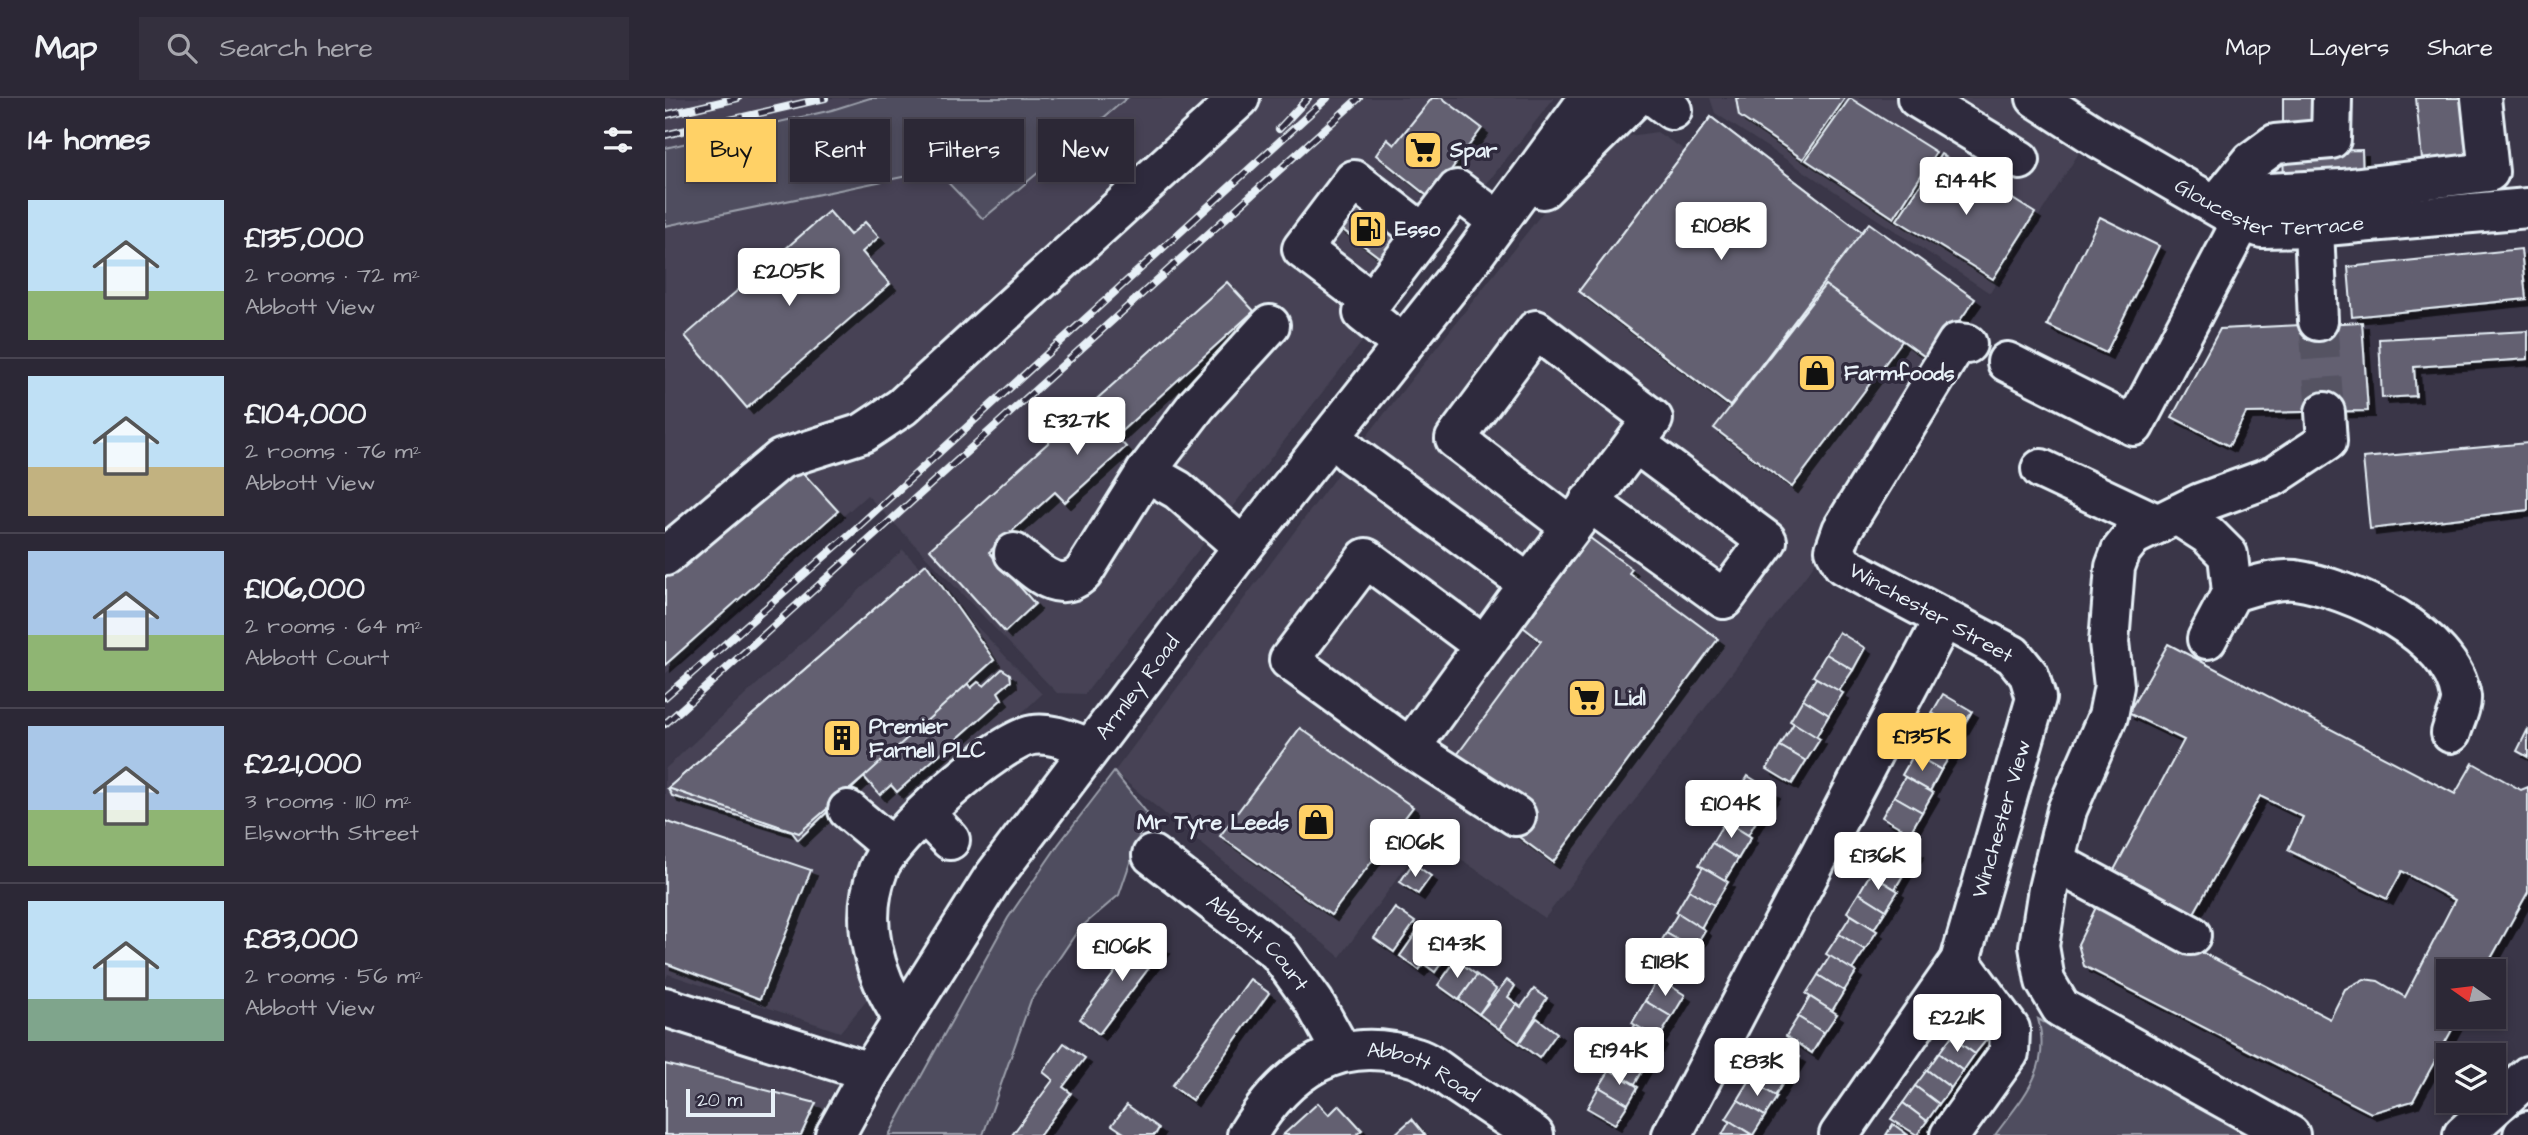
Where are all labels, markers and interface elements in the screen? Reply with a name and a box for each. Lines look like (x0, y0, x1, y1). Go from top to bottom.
search box (139, 17, 629, 80)
text: Map (35, 25, 97, 71)
icon: search (163, 29, 201, 67)
text: Search here (219, 30, 373, 66)
text: Map (2226, 31, 2271, 65)
text: Layers (2309, 31, 2389, 65)
text: Share (2427, 31, 2493, 65)
text: 14 homes (28, 119, 151, 161)
chip: Buy (686, 119, 776, 182)
chip: Rent (790, 119, 890, 182)
chip: Filters (904, 119, 1024, 182)
chip: New (1038, 119, 1134, 182)
icon: filters (599, 121, 637, 159)
supermarket icon: Spar (1402, 129, 1444, 171)
place label: Spar (1449, 136, 1498, 166)
pin: £144K (1917, 158, 2015, 217)
text: £144K (1936, 164, 1996, 196)
street label: Gloucester Terrace (2170, 171, 2365, 243)
pin: £108K (1672, 202, 1770, 262)
fuel station icon: Esso (1347, 208, 1389, 250)
text: £108K (1692, 209, 1750, 241)
place label: Esso (1395, 215, 1441, 244)
text: £135,000 (245, 217, 364, 259)
icon: home (84, 228, 168, 312)
pin: £205K (740, 248, 838, 308)
text: £205K (754, 255, 824, 287)
text: 2 rooms · 72 m² (245, 259, 420, 291)
text: Abbott View (245, 291, 375, 323)
shop icon: Farmfoods (1796, 352, 1838, 394)
place label: Farmfoods (1844, 359, 1955, 388)
text: £104,000 (245, 393, 366, 435)
pin: £327K (1028, 398, 1126, 457)
icon: home (84, 404, 168, 488)
text: £327K (1044, 404, 1110, 436)
text: 2 rooms · 76 m² (245, 435, 421, 467)
text: Abbott View (245, 467, 375, 499)
street label: Winchester Street (1844, 556, 2019, 670)
text: £106,000 (245, 568, 365, 610)
icon: home (84, 579, 168, 663)
text: 2 rooms · 64 m² (245, 610, 423, 642)
street label: Armley Road (1088, 629, 1186, 745)
text: Abbott Court (245, 642, 389, 674)
supermarket icon: Lidl (1566, 677, 1608, 719)
place label: Lidl (1614, 684, 1646, 713)
place label: Premier Farnell PLC (869, 712, 986, 765)
pin: £135K (1873, 714, 1971, 773)
building icon: Premier Farnell PLC (821, 717, 863, 759)
text: £135K (1893, 720, 1951, 752)
street label: Winchester View (1964, 736, 2038, 901)
text: £221,000 (245, 743, 361, 785)
icon: home (84, 754, 168, 838)
pin: £104K (1682, 780, 1780, 840)
text: 3 rooms · 110 m² (245, 785, 412, 817)
text: £104K (1701, 787, 1761, 819)
shop icon: Mr Tyre Leeds (1295, 801, 1337, 843)
place label: Mr Tyre Leeds (1137, 808, 1289, 840)
text: Elsworth Street (245, 817, 419, 849)
pin: £106K (1366, 820, 1464, 879)
text: £106K (1386, 826, 1444, 858)
pin: £136K (1829, 832, 1927, 892)
text: £136K (1850, 839, 1906, 871)
street label: Abbott Court (1200, 888, 1316, 997)
text: £83,000 (245, 918, 358, 960)
pin: £143K (1408, 920, 1506, 980)
pin: £106K (1073, 924, 1171, 983)
text: £143K (1429, 927, 1485, 959)
icon: home (84, 929, 168, 1013)
text: £106K (1093, 930, 1151, 962)
pin: £118K (1616, 939, 1714, 998)
text: £118K (1641, 945, 1689, 977)
north arrow (2436, 959, 2506, 1029)
map controls (2436, 959, 2506, 1113)
text: 2 rooms · 56 m² (245, 960, 423, 992)
text: Abbott View (245, 992, 375, 1024)
pin: £221K (1908, 995, 2006, 1054)
text: £221K (1929, 1001, 1985, 1033)
pin: £194K (1570, 1028, 1668, 1087)
text: £194K (1590, 1034, 1648, 1066)
street label: Abbott Road (1366, 1035, 1485, 1109)
pin: £83K (1716, 1038, 1798, 1098)
button: layers (2436, 1043, 2506, 1113)
text: £83K (1731, 1045, 1783, 1077)
scale bar (686, 1086, 775, 1118)
text: 20 m (697, 1087, 742, 1114)

